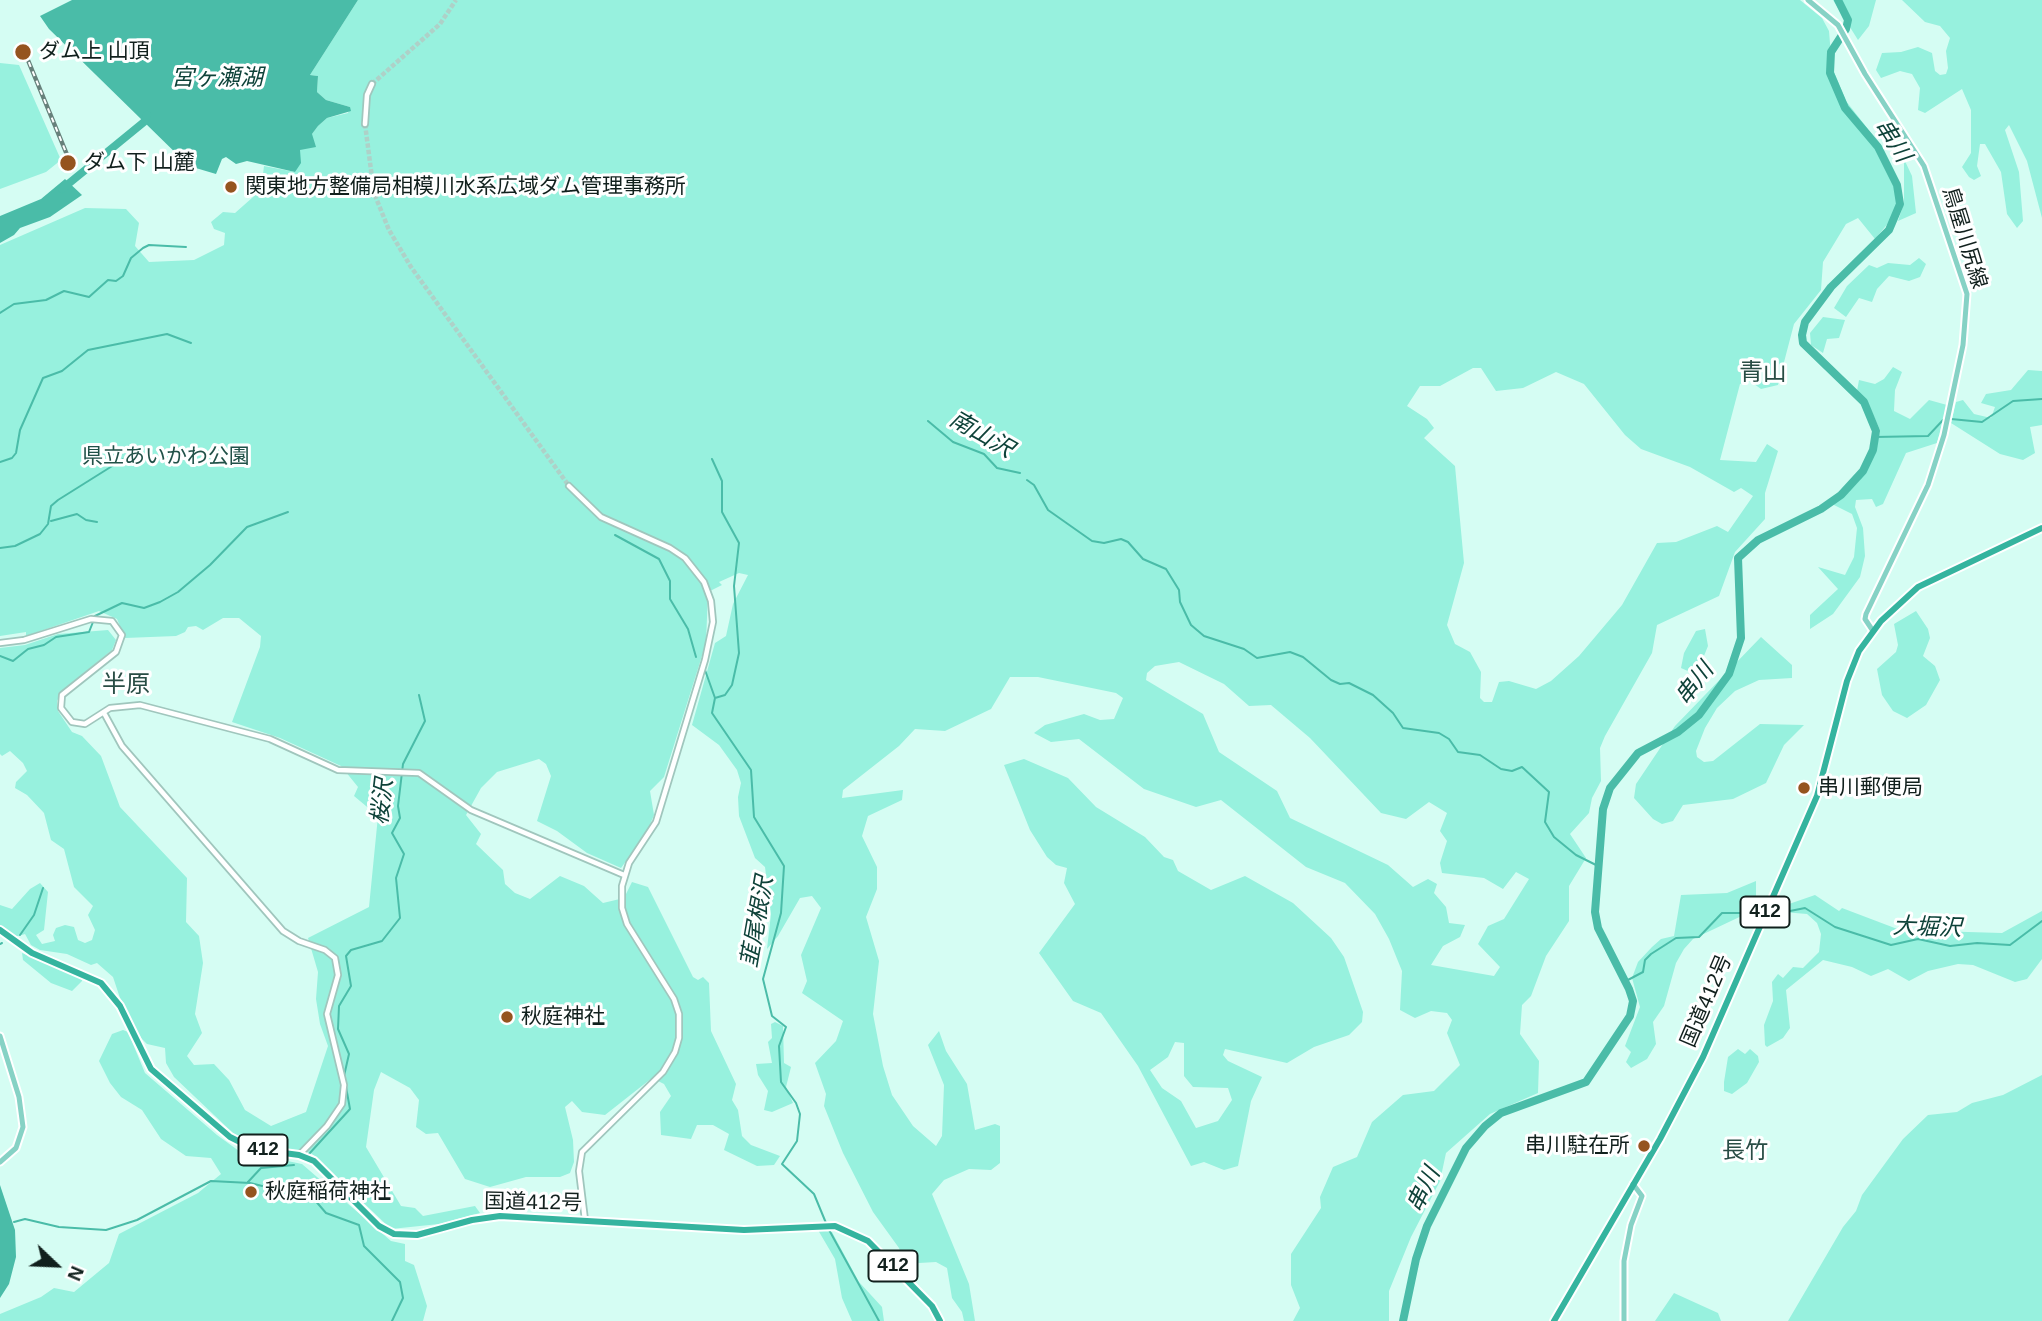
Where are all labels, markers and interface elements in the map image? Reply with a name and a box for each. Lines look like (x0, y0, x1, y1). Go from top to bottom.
place label: ダム上 山頂 (39, 39, 150, 65)
marker: ダム上 山頂 (13, 42, 33, 62)
water label: 宮ヶ瀬湖 (171, 65, 263, 93)
water label: 串川 (1868, 114, 1916, 168)
place label: ダム下 山麓 (84, 150, 195, 176)
marker: ダム下 山麓 (58, 153, 78, 173)
place label: 関東地方整備局相模川水系広域ダム管理事務所 (245, 174, 686, 200)
marker: 関東地方整備局相模川水系広域ダム管理事務所 (223, 179, 239, 195)
street label: 鳥屋川尻線 (1937, 184, 1991, 292)
district label: 青山 (1739, 359, 1787, 387)
water label: 南山沢 (944, 406, 1018, 464)
park label: 県立あいかわ公園 (82, 444, 250, 470)
water label: 串川 (1670, 657, 1720, 711)
district label: 半原 (102, 671, 150, 699)
place label: 串川郵便局 (1818, 775, 1923, 801)
water label: 桜沢 (366, 777, 400, 827)
marker: 串川郵便局 (1796, 780, 1812, 796)
water label: 韮尾根沢 (736, 874, 780, 970)
road number: 412 (1740, 896, 1790, 928)
water label: 大堀沢 (1892, 913, 1962, 943)
street label: 国道412号 (1676, 951, 1738, 1051)
place label: 秋庭神社 (521, 1004, 605, 1030)
marker: 秋庭神社 (499, 1009, 515, 1025)
place label: 串川駐在所 (1525, 1133, 1630, 1159)
road number: 412 (238, 1134, 288, 1166)
marker: 串川駐在所 (1636, 1138, 1652, 1154)
district label: 長竹 (1722, 1138, 1768, 1166)
water label: 串川 (1402, 1163, 1446, 1217)
place label: 秋庭稲荷神社 (265, 1179, 391, 1205)
marker: 秋庭稲荷神社 (243, 1184, 259, 1200)
street label: 国道412号 (484, 1190, 582, 1216)
north arrow (21, 1230, 91, 1300)
road number: 412 (868, 1250, 917, 1282)
text: N (63, 1263, 88, 1284)

